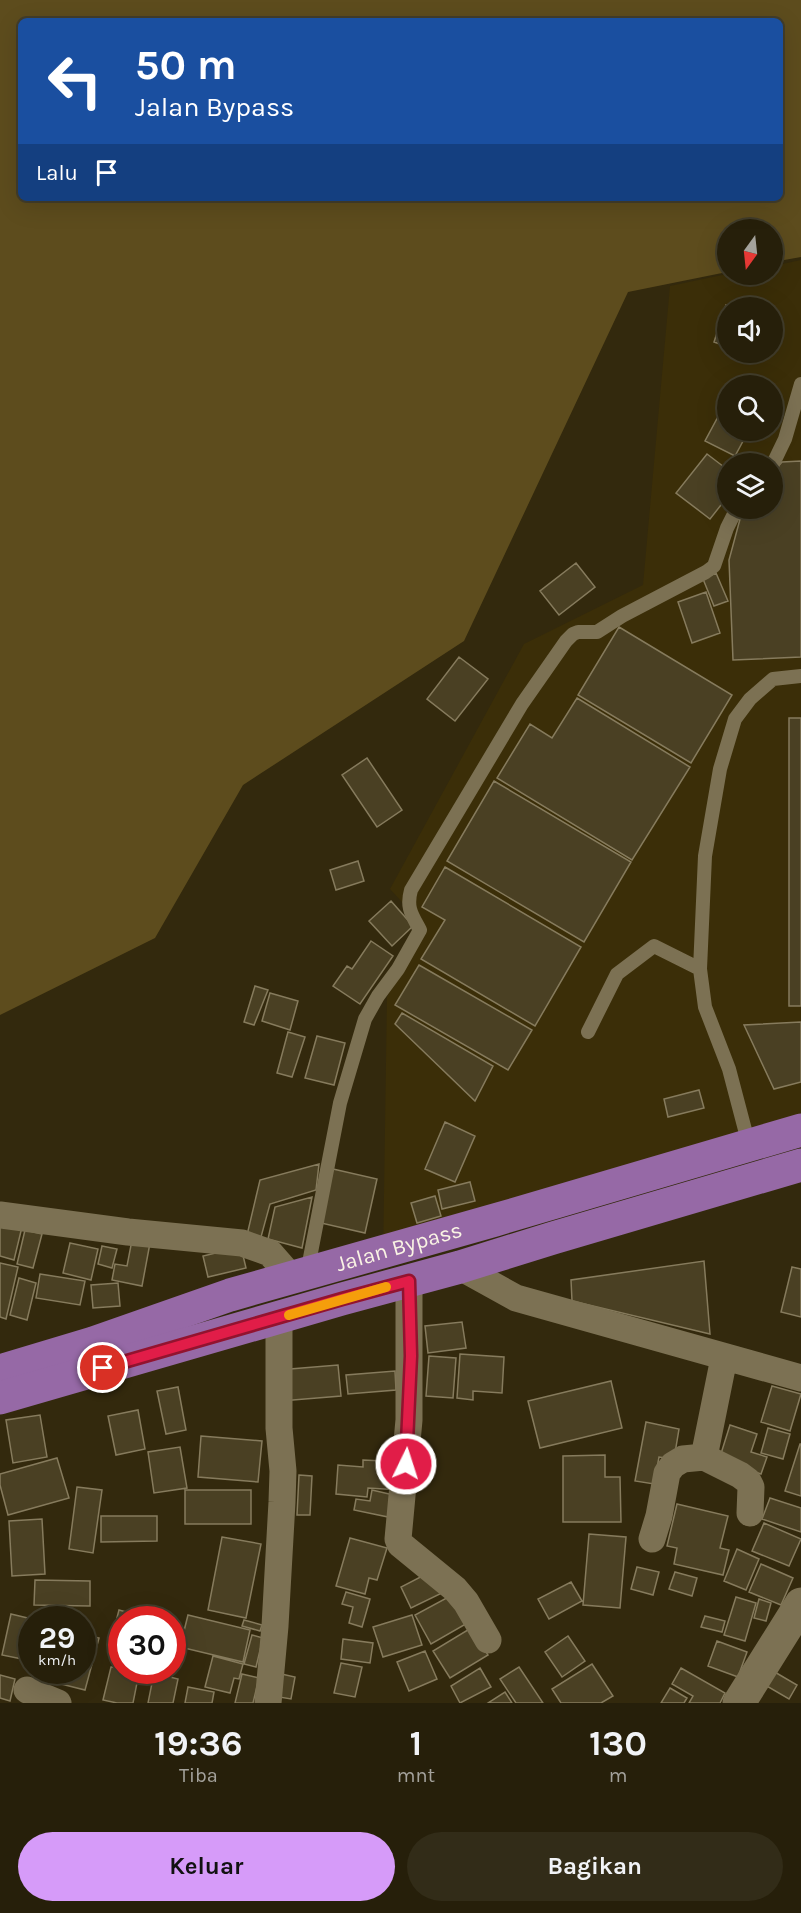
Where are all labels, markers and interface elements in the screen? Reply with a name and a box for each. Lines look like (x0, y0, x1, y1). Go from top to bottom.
text: 50 m (135, 40, 237, 90)
icon: left (36, 42, 114, 120)
text: Jalan Bypass (135, 91, 294, 123)
icon: arrive (90, 156, 123, 189)
text: Lalu (36, 160, 78, 186)
north arrow (717, 219, 783, 285)
map controls (717, 219, 783, 519)
button: sound (717, 297, 783, 363)
button: search (717, 375, 783, 441)
button: layers (717, 453, 783, 519)
street label: Jalan Bypass (333, 1217, 465, 1277)
pin (77, 1342, 128, 1393)
icon: arrive (86, 1351, 119, 1384)
position arrow (374, 1432, 438, 1496)
speed limit sign: 30 (108, 1606, 186, 1684)
text: 29 (39, 1620, 75, 1656)
text: km/h (38, 1651, 76, 1669)
text: 19:36 (154, 1722, 243, 1764)
text: 1 (409, 1722, 422, 1764)
text: 130 (589, 1722, 647, 1764)
text: Tiba (179, 1764, 218, 1787)
text: mnt (397, 1764, 435, 1787)
text: m (609, 1764, 627, 1787)
button: Keluar (18, 1832, 395, 1901)
button: Bagikan (407, 1832, 783, 1901)

